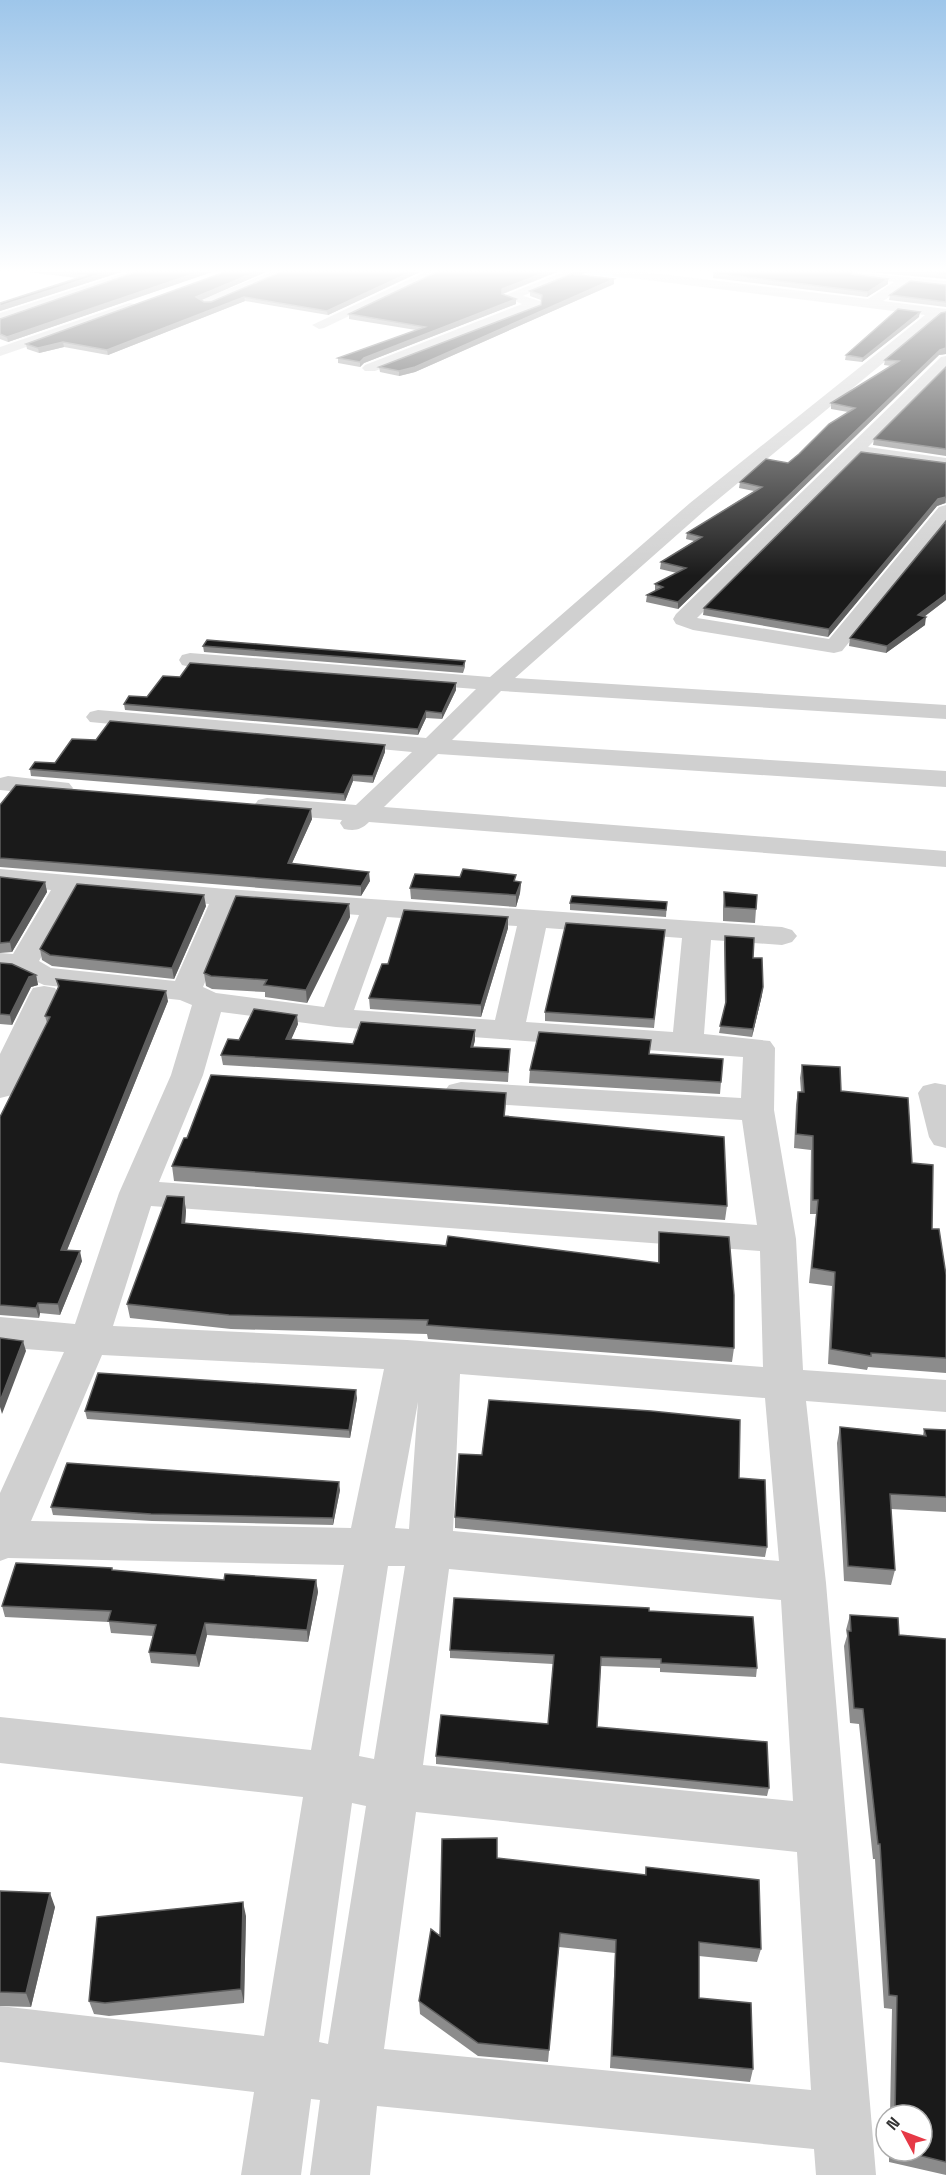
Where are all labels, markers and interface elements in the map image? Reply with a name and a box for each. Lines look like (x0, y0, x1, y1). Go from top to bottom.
north arrow (874, 2103, 934, 2163)
text: N (882, 2113, 905, 2134)

